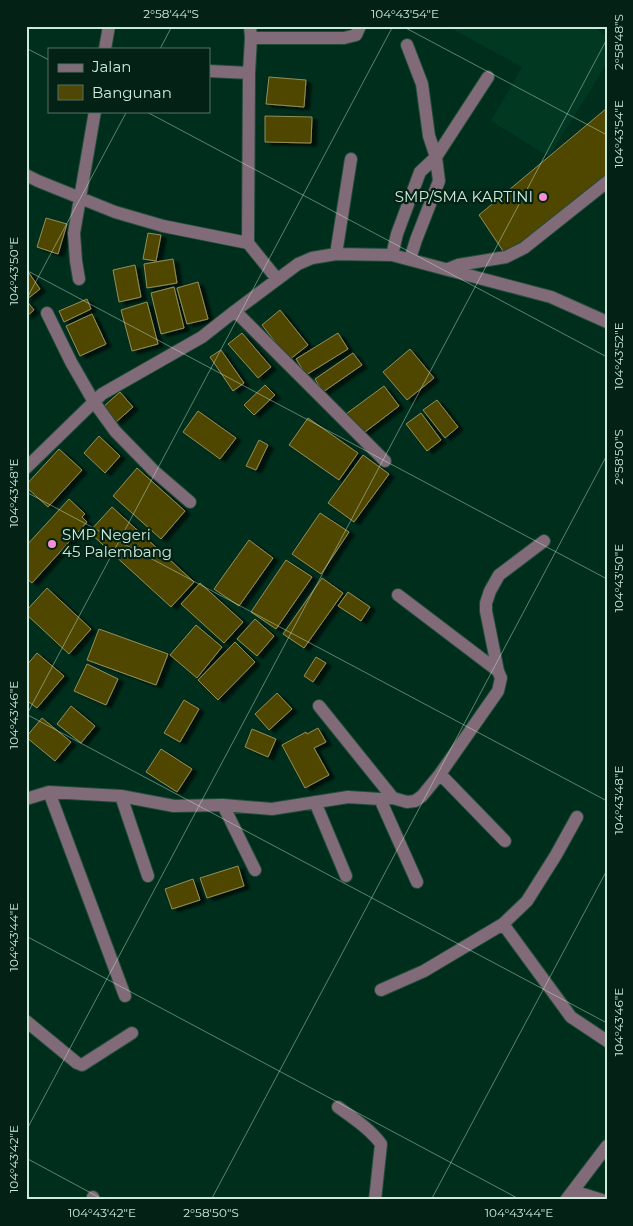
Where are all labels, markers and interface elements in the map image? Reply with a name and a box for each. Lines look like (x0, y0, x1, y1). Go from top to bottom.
text: 2°58'44"S (143, 6, 199, 21)
text: 104°43'54"E (371, 6, 439, 21)
text: 2°58'48"S (611, 14, 626, 70)
legend (48, 48, 210, 112)
text: Jalan (91, 57, 131, 76)
text: Bangunan (92, 83, 172, 102)
text: 104°43'54"E (611, 100, 626, 168)
place label: SMP/SMA KARTINI (395, 187, 533, 206)
marker: SMP/SMA KARTINI (537, 191, 549, 203)
text: 104°43'50"E (6, 237, 21, 305)
text: 104°43'52"E (611, 322, 626, 390)
text: 2°58'50"S (611, 429, 626, 485)
text: 104°43'48"E (6, 459, 21, 527)
place label: SMP Negeri 45 Palembang (62, 525, 172, 561)
marker: SMP Negeri 45 Palembang (46, 538, 58, 550)
text: 104°43'50"E (611, 544, 626, 612)
text: 104°43'46"E (6, 681, 21, 749)
text: 104°43'48"E (611, 766, 626, 834)
text: 104°43'44"E (6, 903, 21, 971)
text: 104°43'46"E (611, 988, 626, 1056)
text: 104°43'42"E (6, 1125, 21, 1193)
text: 104°43'42"E (68, 1205, 136, 1220)
text: 2°58'50"S (183, 1205, 239, 1220)
text: 104°43'44"E (485, 1205, 553, 1220)

